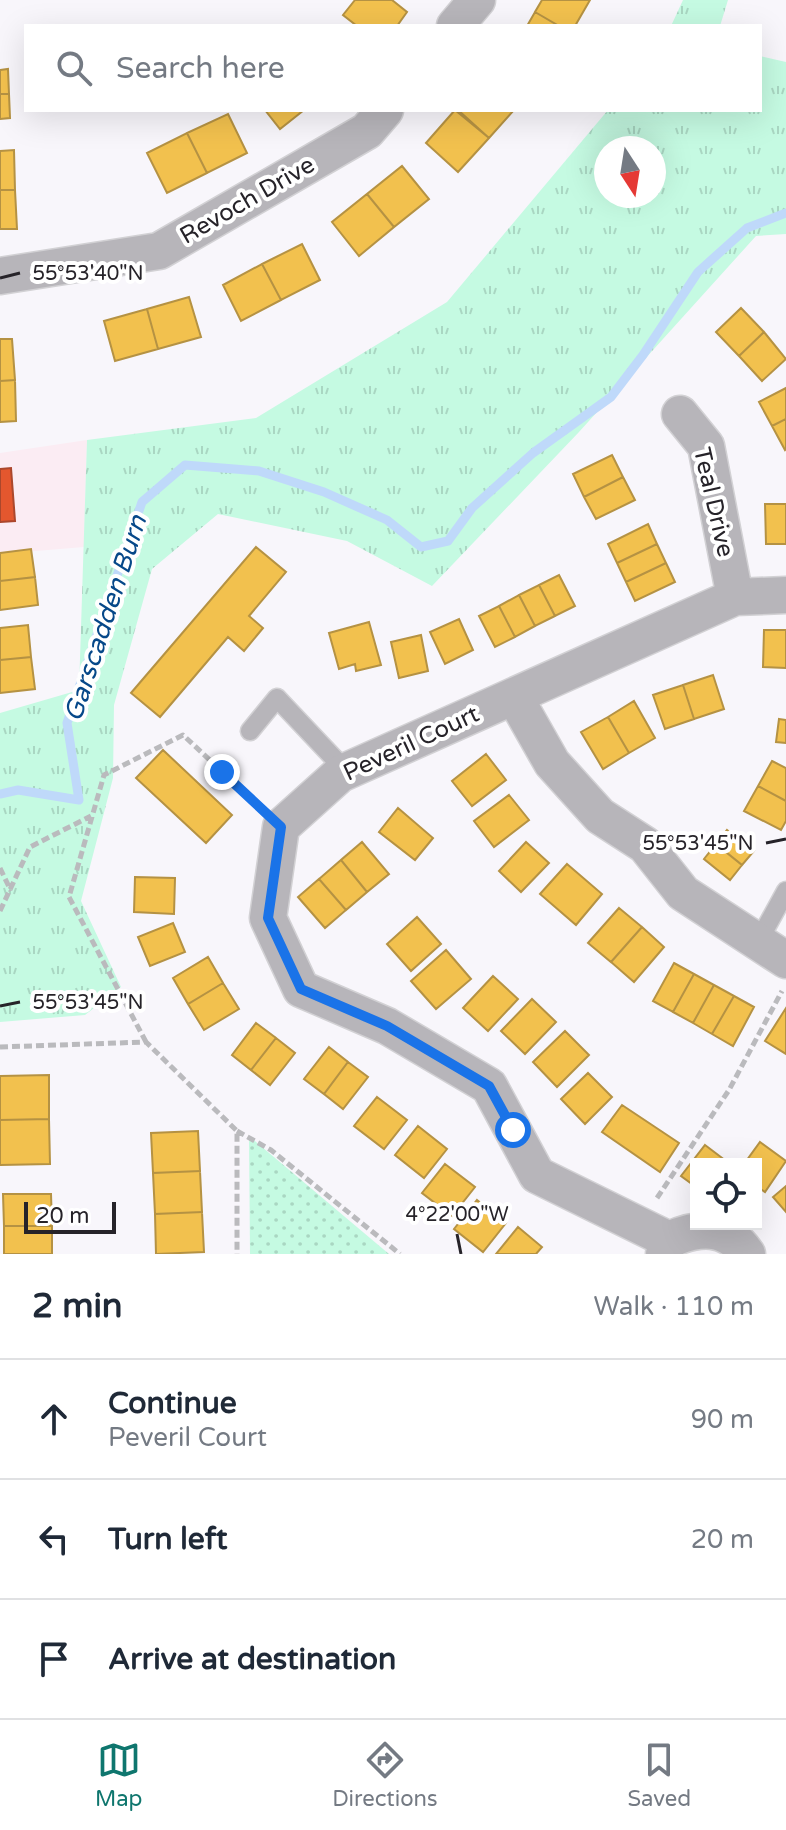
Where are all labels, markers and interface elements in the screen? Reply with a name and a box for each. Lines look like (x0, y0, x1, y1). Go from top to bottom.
search box (24, 24, 762, 112)
icon: search (52, 46, 96, 90)
text: Search here (116, 50, 285, 87)
north arrow (594, 136, 666, 208)
street label: Revoch Drive (175, 150, 320, 251)
text: 55°53'40"N (32, 262, 144, 286)
street label: Teal Drive (687, 445, 740, 560)
water label: Garscadden Burn (58, 510, 154, 725)
street label: Peveril Court (339, 699, 484, 788)
route end (204, 754, 240, 790)
text: 55°53'45"N (642, 832, 754, 856)
text: 55°53'45"N (32, 991, 144, 1015)
route start (495, 1112, 531, 1148)
map controls (690, 1158, 762, 1230)
button: locate (690, 1158, 762, 1230)
scale bar (24, 1198, 116, 1234)
text: 20 m (36, 1203, 90, 1229)
text: 4°22'00"W (405, 1203, 509, 1227)
text: 2 min (32, 1286, 123, 1327)
text: Walk · 110 m (594, 1291, 754, 1322)
text: Continue (108, 1385, 237, 1422)
icon: ahead (32, 1397, 76, 1441)
text: 90 m (691, 1404, 754, 1435)
text: Peveril Court (108, 1422, 267, 1453)
icon: left (32, 1517, 76, 1561)
text: Turn left (108, 1521, 227, 1558)
text: 20 m (691, 1524, 754, 1555)
icon: arrive (32, 1637, 76, 1681)
text: Arrive at destination (108, 1641, 396, 1678)
tab: Map (95, 1738, 142, 1812)
tab: Directions (332, 1738, 438, 1812)
tab: Saved (627, 1738, 691, 1812)

